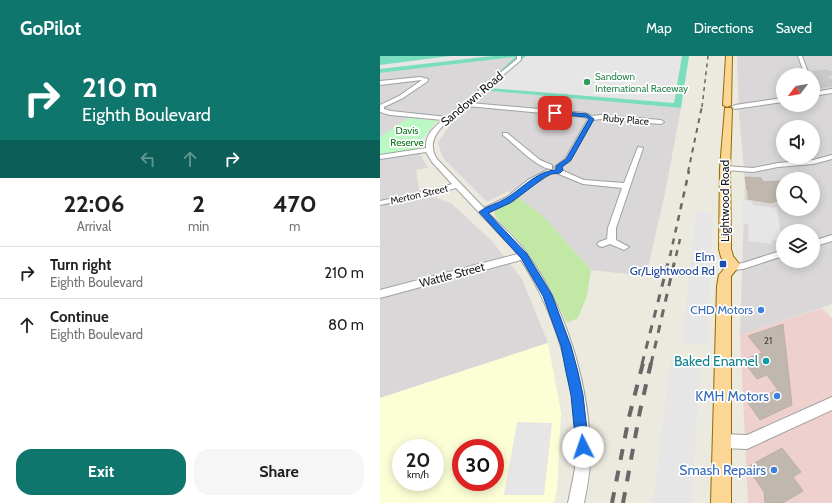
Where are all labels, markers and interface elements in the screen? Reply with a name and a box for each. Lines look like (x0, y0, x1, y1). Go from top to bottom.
text: GoPilot (20, 17, 81, 40)
text: Map (646, 19, 672, 37)
text: Directions (694, 19, 754, 37)
text: Saved (776, 19, 812, 37)
street label: Sandown Road (437, 68, 506, 129)
north arrow (776, 68, 820, 112)
map controls (776, 68, 820, 268)
text: 210 m (82, 70, 158, 104)
place label: Sandown International Raceway (595, 70, 688, 95)
icon: right (16, 72, 68, 124)
marker: Sandown International Raceway (582, 77, 592, 87)
pin (538, 96, 572, 130)
icon: arrive (544, 102, 566, 124)
text: Eighth Boulevard (82, 104, 211, 126)
street label: Ruby Place (602, 111, 650, 128)
button: sound (776, 120, 820, 164)
park label: Davis Reserve (390, 124, 424, 149)
icon: left (137, 148, 159, 170)
icon: ahead (179, 148, 201, 170)
icon: right (221, 148, 243, 170)
street label: Lightwood Road (717, 160, 732, 242)
button: search (776, 172, 820, 216)
street label: Merton Street (389, 181, 450, 207)
text: 22:06 (63, 189, 125, 218)
text: 2 (192, 189, 205, 218)
text: 470 (273, 189, 317, 218)
text: Arrival (77, 218, 111, 234)
text: min (188, 218, 209, 234)
text: m (289, 218, 300, 234)
button: layers (776, 224, 820, 268)
place label: Elm Gr/Lightwood Rd (630, 249, 715, 278)
text: Turn right (50, 256, 111, 274)
street label: Wattle Street (418, 259, 486, 290)
marker: Elm Gr/Lightwood Rd (718, 259, 728, 269)
icon: right (16, 262, 38, 284)
text: 210 m (324, 264, 364, 282)
text: Eighth Boulevard (50, 274, 143, 290)
place label: CHD Motors (690, 302, 753, 317)
marker: CHD Motors (756, 305, 766, 315)
text: Continue (50, 308, 109, 326)
icon: ahead (16, 314, 38, 336)
text: 80 m (328, 316, 364, 334)
text: Eighth Boulevard (50, 326, 143, 342)
house number: 21 (764, 334, 772, 347)
place label: Baked Enamel (674, 352, 759, 370)
marker: Baked Enamel (761, 356, 771, 366)
place label: KMH Motors (695, 387, 769, 405)
marker: KMH Motors (772, 391, 782, 401)
position arrow (562, 426, 604, 468)
speed limit sign: 30 (452, 439, 504, 491)
text: 20 (406, 448, 430, 472)
button: Exit (16, 449, 186, 495)
button: Share (194, 449, 364, 495)
place label: Smash Repairs (679, 461, 766, 479)
marker: Smash Repairs (769, 465, 779, 475)
text: km/h (407, 468, 429, 481)

